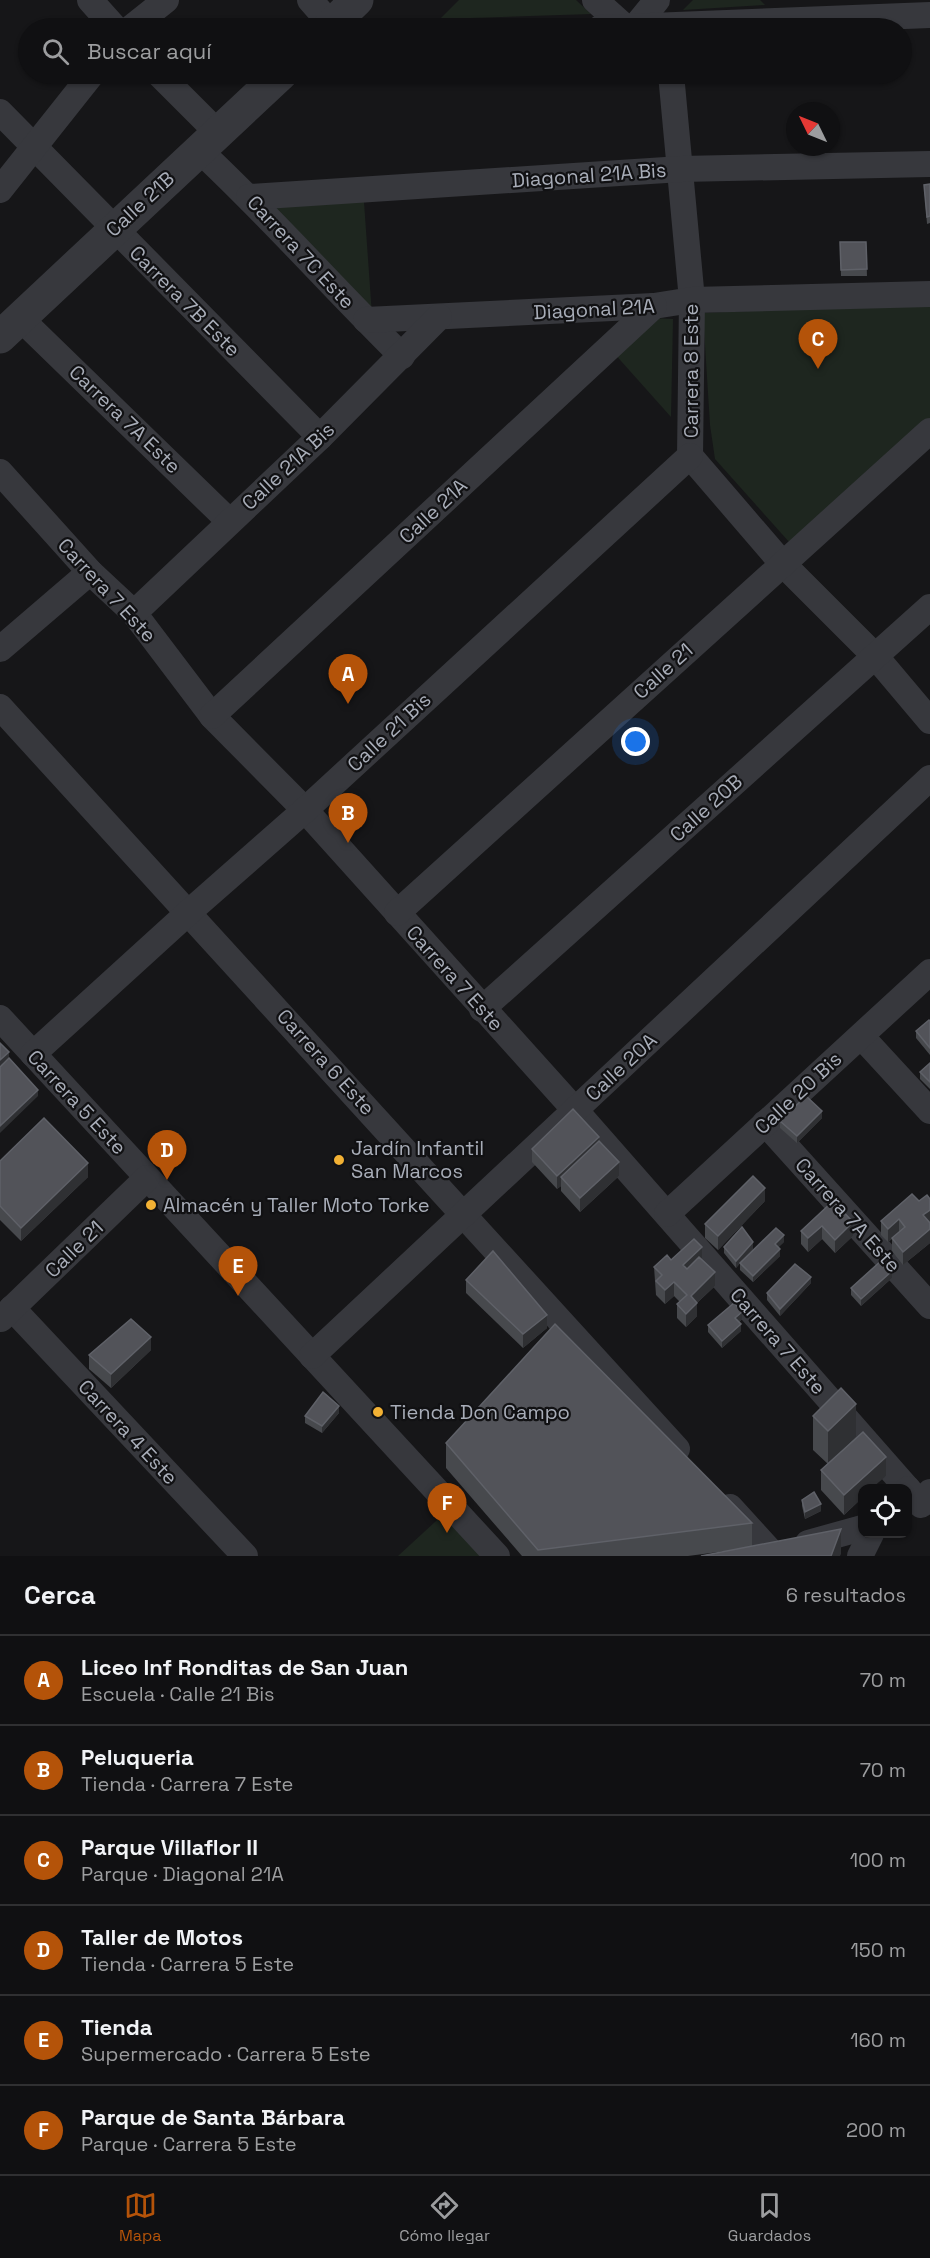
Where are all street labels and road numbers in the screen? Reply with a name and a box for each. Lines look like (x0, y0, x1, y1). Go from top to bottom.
street label: Diagonal 21A Bis (511, 157, 667, 193)
street label: Calle 21B (100, 166, 180, 242)
street label: Carrera 7C Este (242, 190, 360, 314)
street label: Carrera 7B Este (124, 240, 246, 362)
street label: Diagonal 21A (533, 293, 656, 325)
street label: Carrera 8 Este (678, 304, 704, 438)
street label: Carrera 7A Este (64, 359, 186, 479)
street label: Calle 21A Bis (236, 416, 340, 516)
street label: Calle 21A (393, 473, 473, 549)
street label: Carrera 7 Este (52, 532, 162, 648)
street label: Calle 21 (628, 637, 698, 705)
street label: Calle 21 Bis (342, 687, 436, 777)
street label: Calle 20B (664, 768, 748, 848)
street label: Carrera 7 Este (401, 920, 509, 1036)
street label: Carrera 6 Este (271, 1003, 381, 1121)
street label: Calle 20A (580, 1027, 663, 1107)
street label: Carrera 5 Este (22, 1044, 132, 1160)
street label: Calle 20 Bis (749, 1046, 847, 1140)
street label: Carrera 7A Este (790, 1152, 906, 1278)
street label: Calle 21 (39, 1215, 109, 1283)
street label: Carrera 7 Este (724, 1282, 832, 1400)
street label: Carrera 4 Este (73, 1374, 183, 1490)

